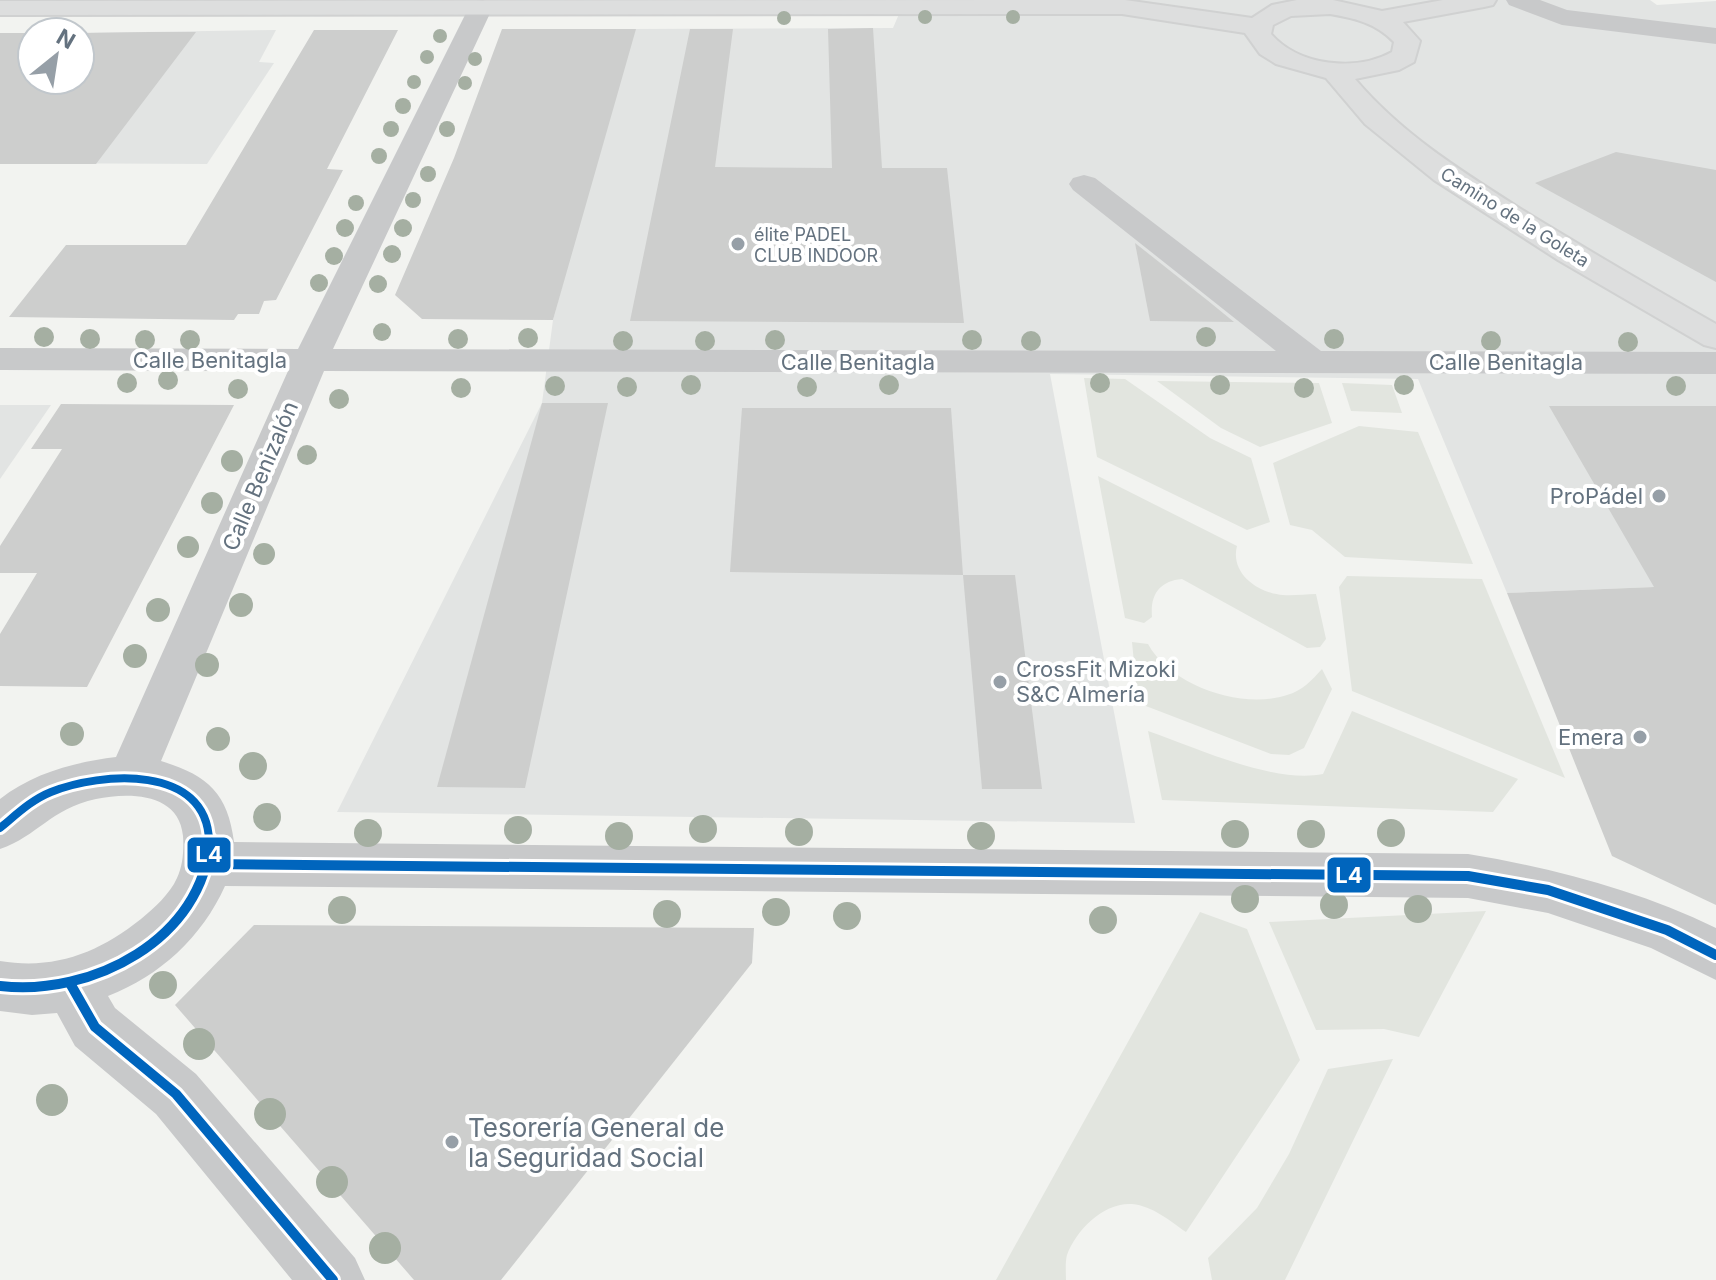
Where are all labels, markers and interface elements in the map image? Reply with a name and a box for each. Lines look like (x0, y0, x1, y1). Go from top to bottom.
north arrow (16, 16, 96, 96)
text: N (52, 23, 80, 54)
street label: Camino de la Goleta (1437, 163, 1593, 271)
place label: élite PADEL CLUB INDOOR (754, 224, 878, 266)
marker: élite PADEL CLUB INDOOR (729, 235, 747, 253)
street label: Calle Benitagla (133, 347, 287, 373)
street label: Calle Benitagla (781, 349, 935, 375)
street label: Calle Benitagla (1429, 349, 1583, 375)
street label: Calle Benizalón (217, 397, 303, 555)
place label: ProPádel (1550, 483, 1643, 509)
marker: ProPádel (1650, 487, 1668, 505)
place label: CrossFit Mizoki S&C Almería (1016, 656, 1176, 707)
marker: CrossFit Mizoki S&C Almería (991, 673, 1009, 691)
place label: Emera (1558, 724, 1624, 750)
marker: Emera (1631, 728, 1649, 746)
line badge: L4 (186, 836, 232, 874)
text: L4 (195, 841, 223, 867)
line badge: L4 (1326, 856, 1372, 894)
text: L4 (1335, 862, 1363, 888)
place label: Tesorería General de la Seguridad Social (468, 1112, 724, 1173)
marker: Tesorería General de la Seguridad Social (443, 1133, 461, 1151)

